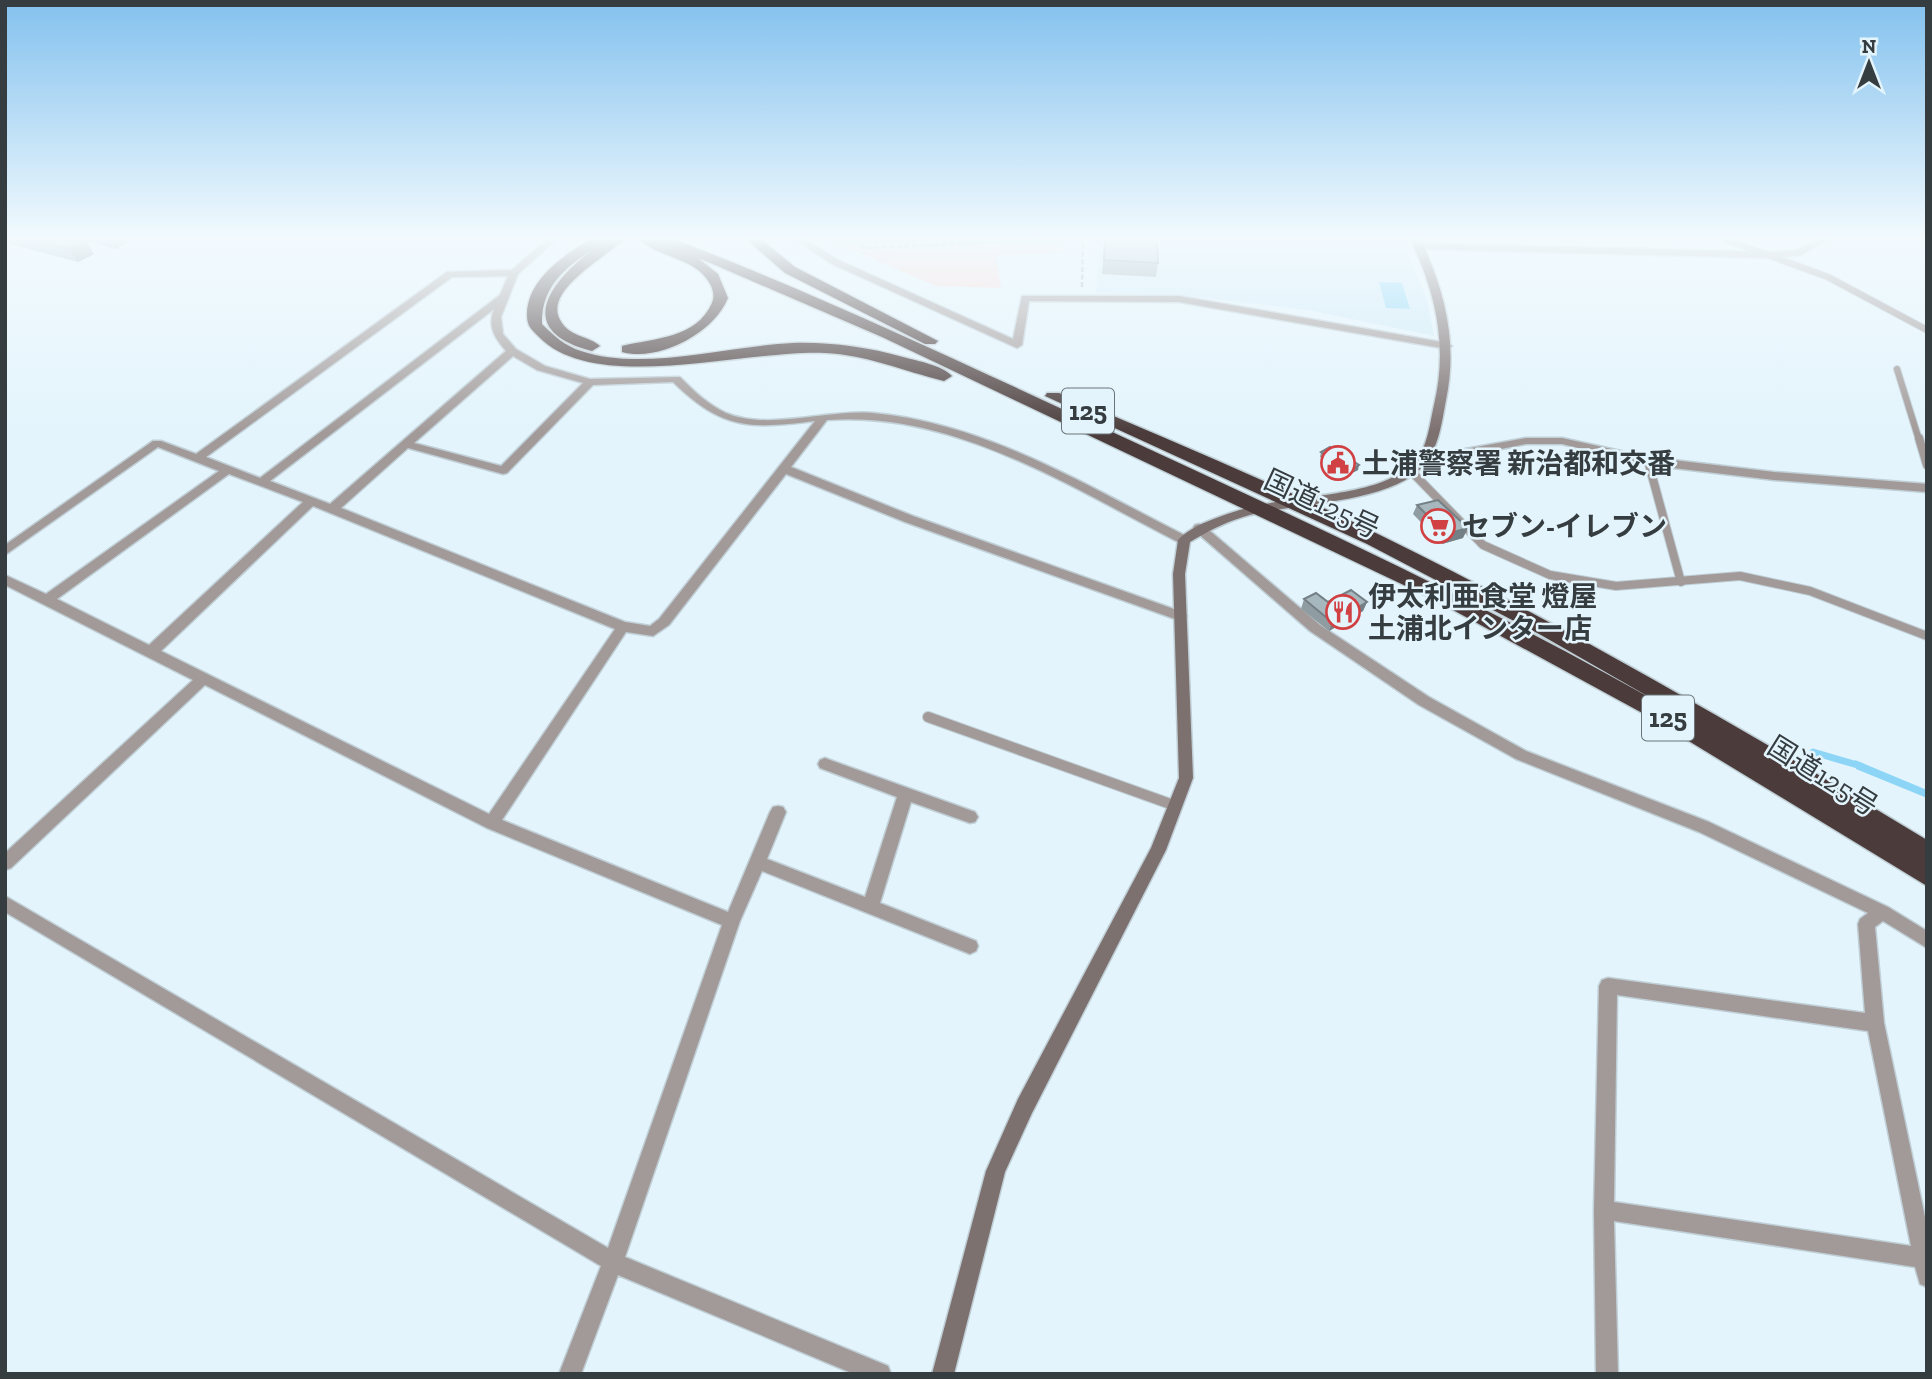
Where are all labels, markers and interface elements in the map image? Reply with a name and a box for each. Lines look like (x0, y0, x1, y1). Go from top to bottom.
north arrow (1834, 28, 1904, 98)
text: N (1862, 35, 1876, 58)
road number: 125 (1062, 388, 1114, 434)
public building icon: 土浦警察署 新治都和交番 (1319, 444, 1357, 482)
place label: 土浦警察署 新治都和交番 (1362, 447, 1675, 480)
street label: 国道125号 (1259, 463, 1385, 545)
supermarket icon: セブン-イレブン (1419, 507, 1457, 545)
place label: セブン-イレブン (1462, 510, 1667, 543)
place label: 伊太利亜食堂 燈屋 土浦北インター店 (1368, 580, 1597, 645)
restaurant icon: 伊太利亜食堂 燈屋 土浦北インター店 (1324, 593, 1362, 631)
road number: 125 (1642, 696, 1694, 740)
street label: 国道125号 (1762, 729, 1884, 823)

